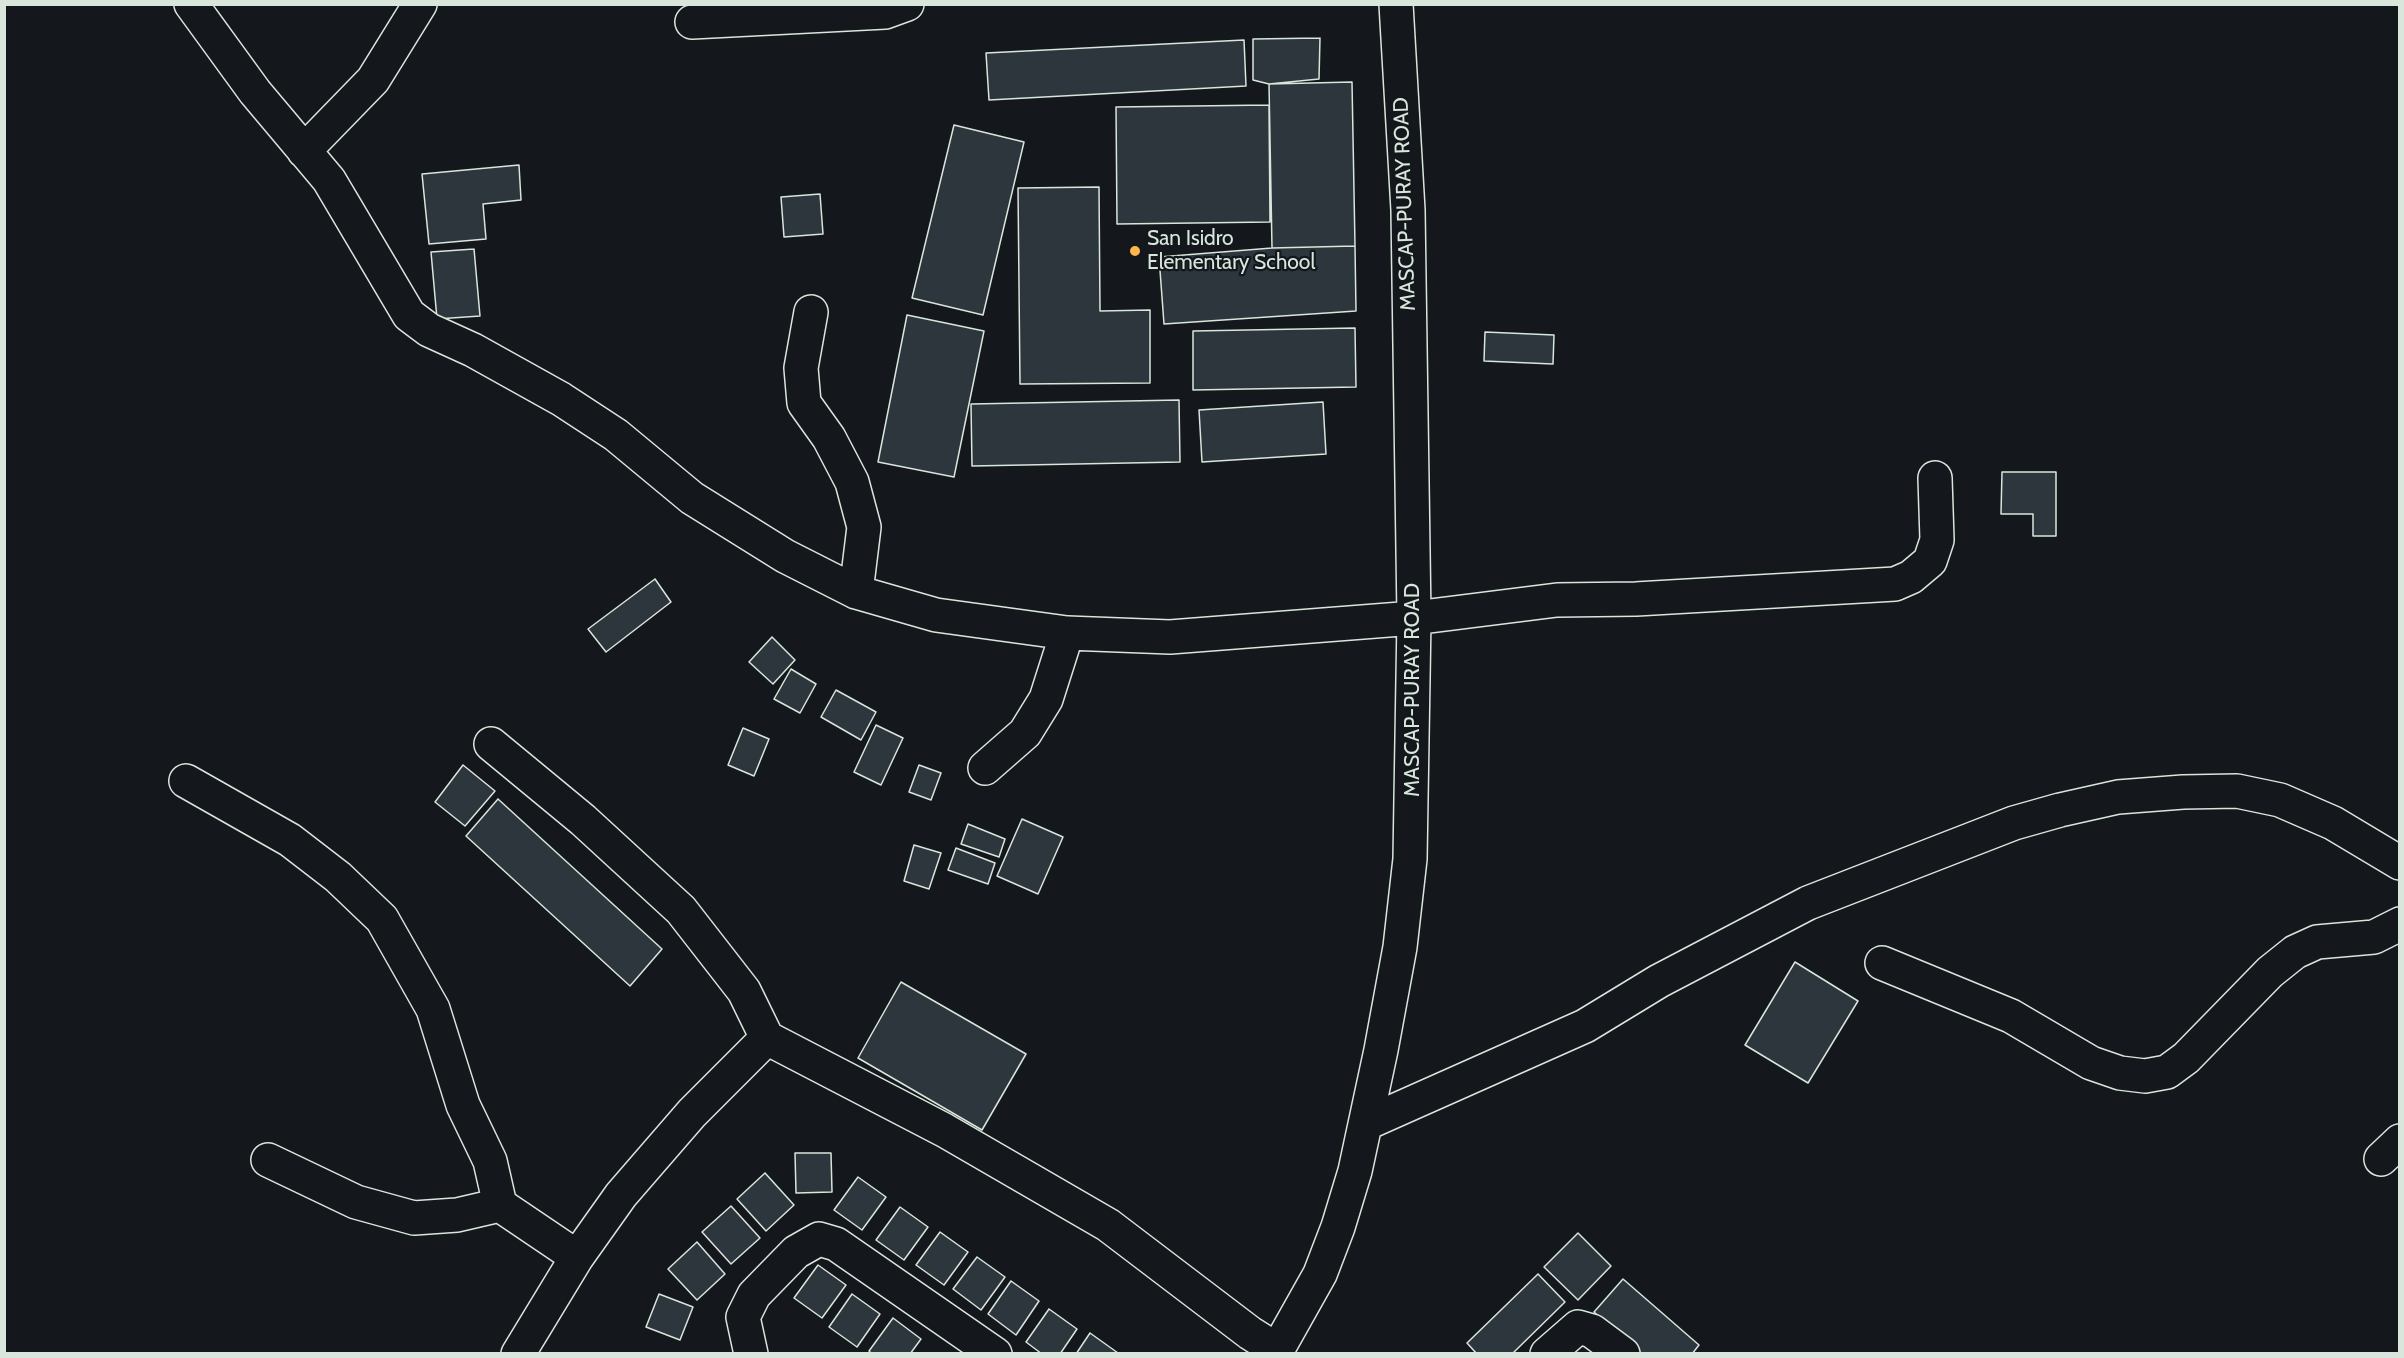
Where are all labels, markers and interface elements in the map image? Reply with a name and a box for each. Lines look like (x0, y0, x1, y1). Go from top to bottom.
street label: MASCAP-PURAY ROAD (1389, 97, 1421, 311)
place label: San Isidro Elementary School (1147, 226, 1315, 276)
marker: San Isidro Elementary School (1128, 244, 1142, 258)
street label: MASCAP-PURAY ROAD (1400, 583, 1426, 797)

